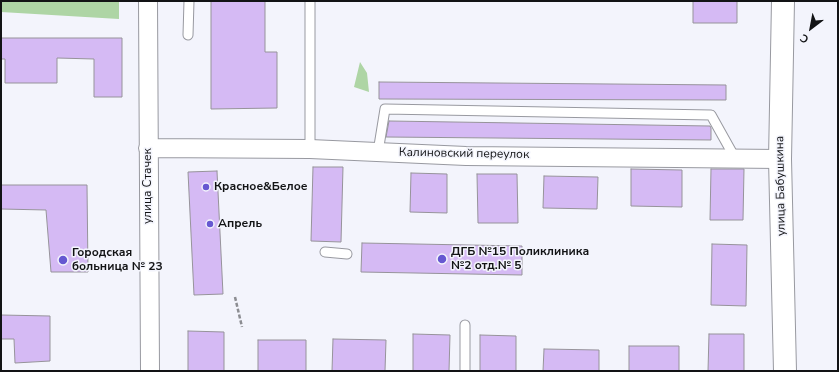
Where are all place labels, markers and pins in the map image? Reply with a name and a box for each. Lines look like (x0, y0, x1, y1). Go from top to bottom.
place label: Красное&Белое (214, 180, 307, 194)
marker: Красное&Белое (201, 182, 211, 192)
place label: Апрель (218, 217, 262, 231)
marker: Апрель (205, 219, 215, 229)
place label: ДГБ №15 Поликлиника №2 отд.№ 5 (451, 245, 589, 273)
place label: Городская больница № 23 (72, 246, 163, 274)
marker: ДГБ №15 Поликлиника №2 отд.№ 5 (436, 253, 448, 265)
marker: Городская больница № 23 (57, 254, 69, 266)

